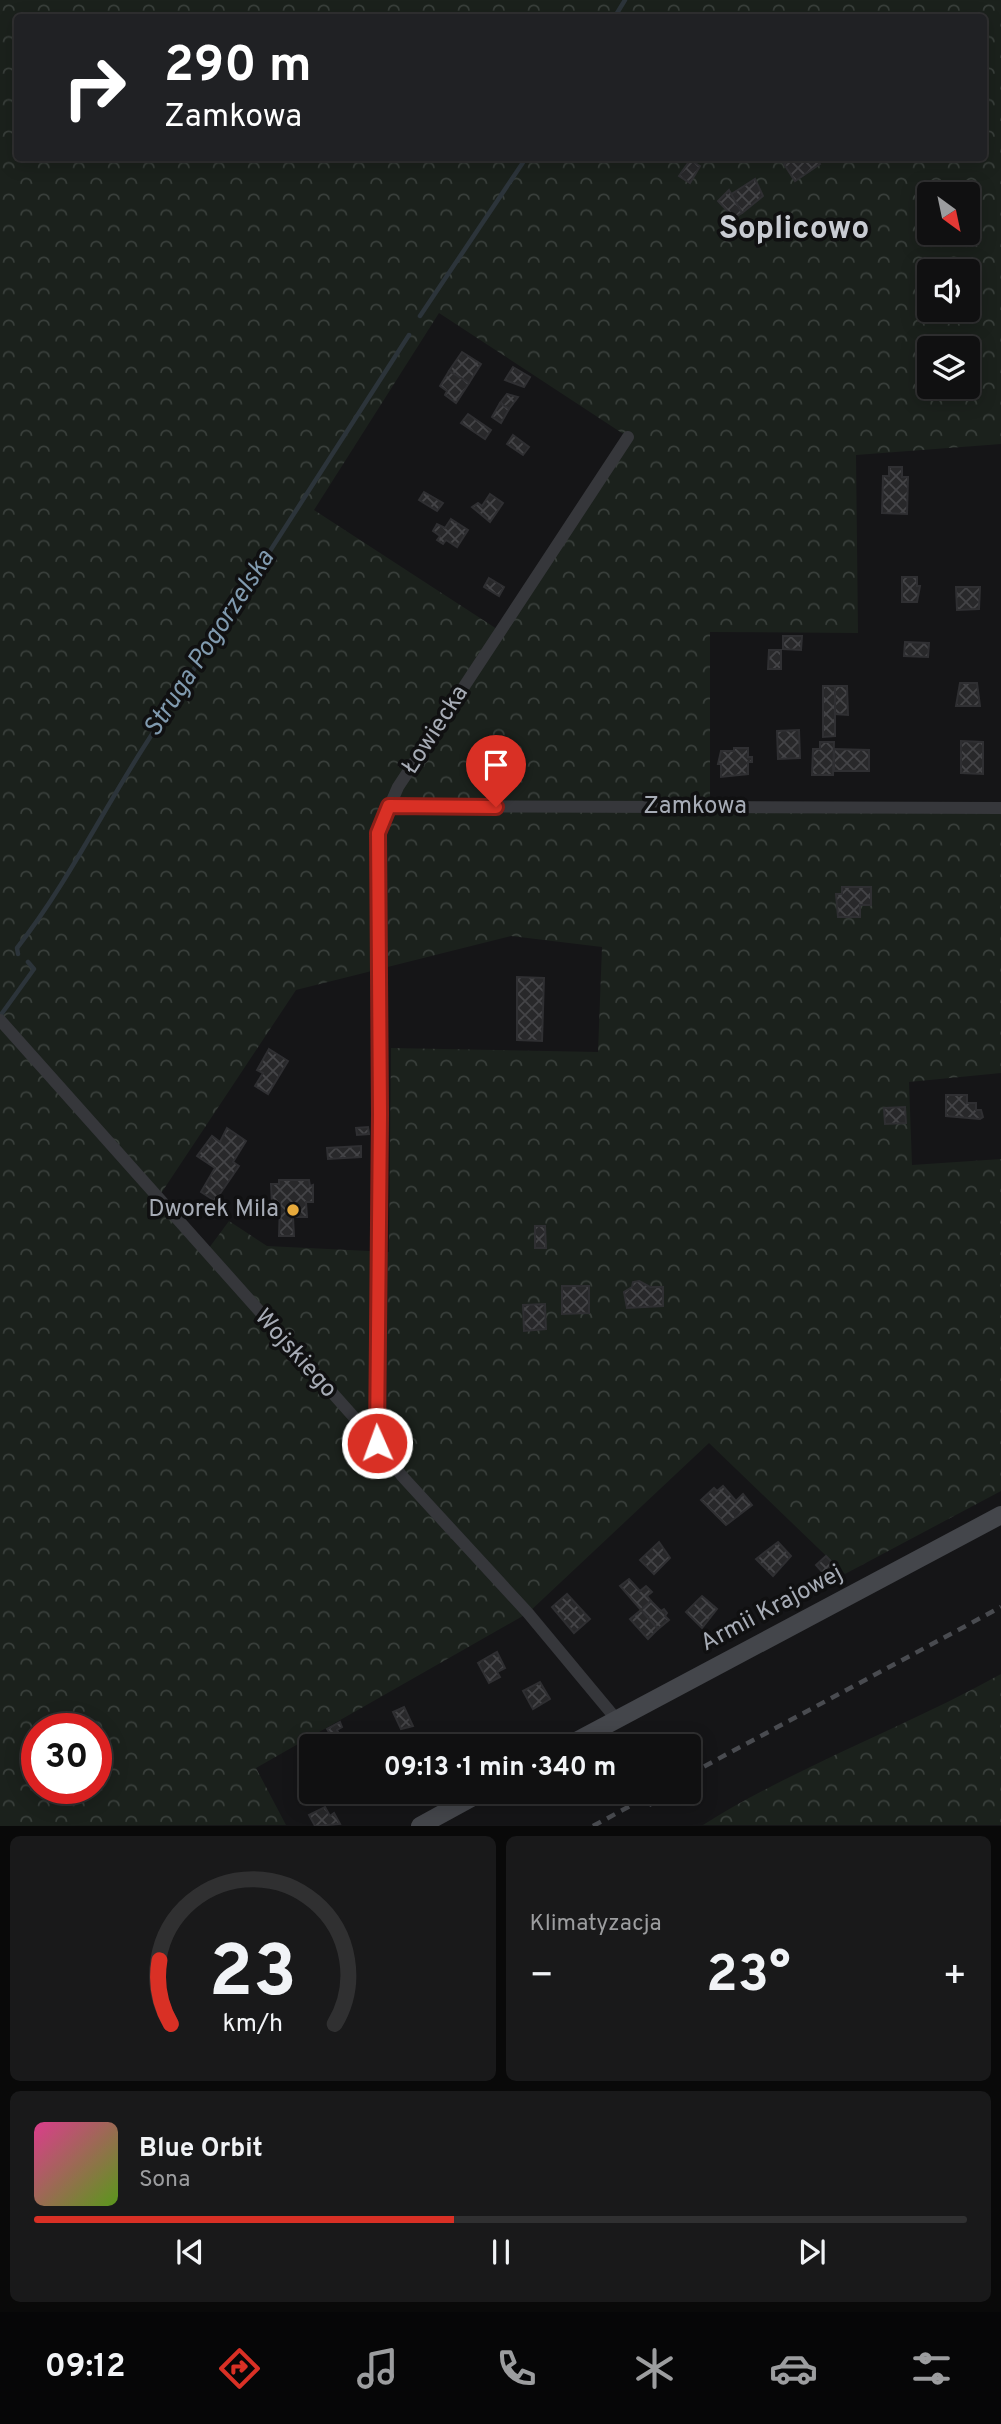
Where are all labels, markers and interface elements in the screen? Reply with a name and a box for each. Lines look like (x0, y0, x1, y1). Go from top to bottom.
text: 290 m (164, 37, 312, 99)
icon: right (49, 42, 140, 133)
text: Zamkowa (164, 98, 302, 138)
north arrow (917, 182, 980, 245)
map controls (917, 182, 980, 399)
district label: Soplicowo (719, 210, 869, 250)
button: sound (917, 259, 980, 322)
button: layers (917, 336, 980, 399)
water label: Struga Pogorzelska (137, 544, 283, 744)
street label: Łowiecka (396, 680, 476, 780)
pin (466, 735, 526, 807)
icon: arrive (477, 746, 515, 784)
street label: Zamkowa (643, 792, 747, 822)
place label: Dworek Mila (148, 1195, 279, 1225)
marker: Dworek Mila (285, 1202, 301, 1218)
street label: Wojskiego (247, 1303, 343, 1405)
position arrow (340, 1406, 414, 1480)
street label: Armii Krajowej (696, 1559, 848, 1659)
speed limit sign: 30 (21, 1713, 112, 1804)
text: 09:13 · 1 min · 340 m (384, 1752, 616, 1785)
text: Klimatyzacja (530, 1910, 662, 1939)
text: 23 (209, 1931, 297, 2023)
text: 23° (706, 1944, 791, 2010)
text: − (530, 1953, 554, 2002)
text: + (942, 1953, 967, 2002)
text: km/h (222, 2009, 283, 2041)
text: Blue Orbit (139, 2133, 263, 2166)
text: Sona (139, 2166, 190, 2195)
icon: previous (171, 2233, 209, 2271)
icon: pause (482, 2233, 520, 2271)
icon: next (793, 2233, 831, 2271)
icon: directions (215, 2344, 264, 2393)
icon: music (353, 2344, 402, 2393)
icon: phone (492, 2344, 541, 2393)
icon: climate (630, 2344, 679, 2393)
icon: car (769, 2344, 818, 2393)
icon: filters (907, 2344, 956, 2393)
text: 09:12 (45, 2348, 126, 2388)

